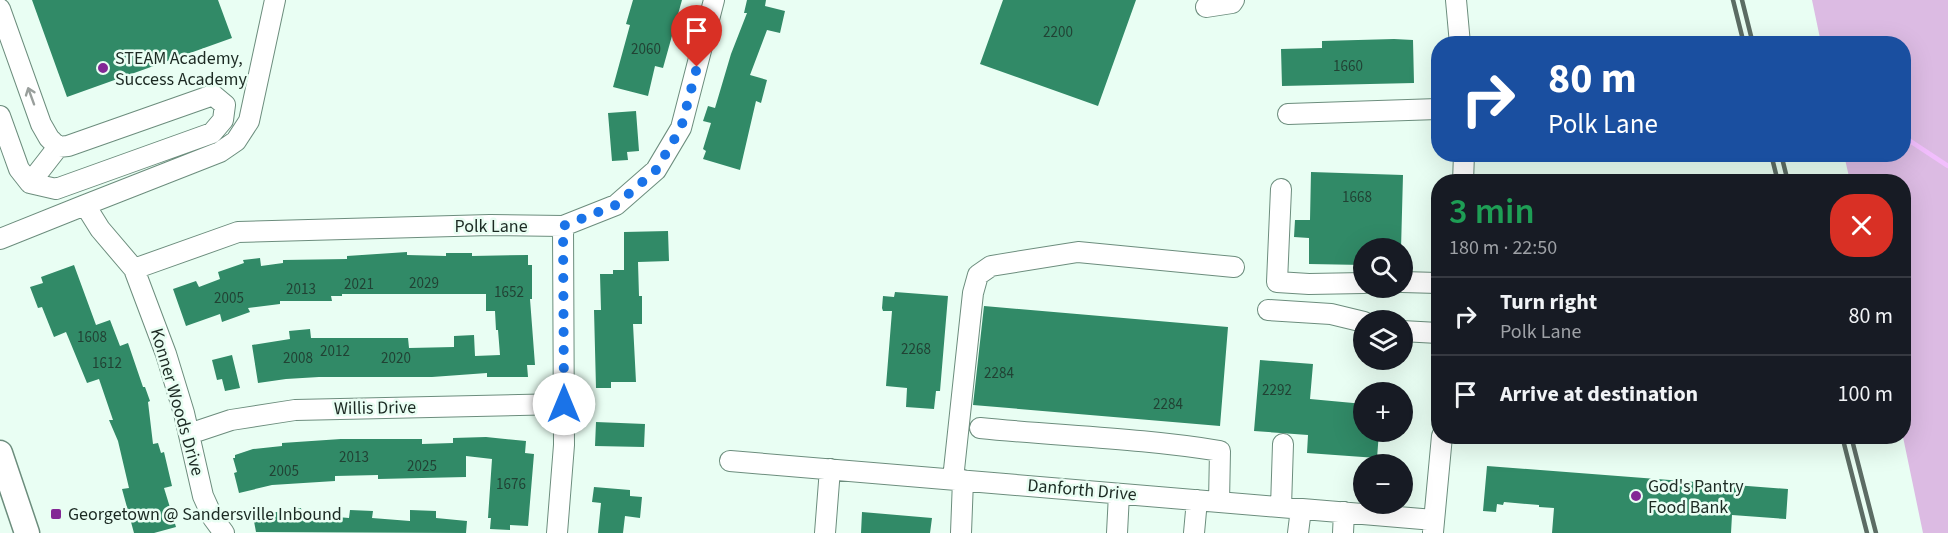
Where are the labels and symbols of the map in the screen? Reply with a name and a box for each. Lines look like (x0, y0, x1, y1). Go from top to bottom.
pin (671, 5, 722, 67)
house number: 2200 (1043, 22, 1073, 43)
house number: 2060 (631, 39, 661, 60)
place label: STEAM Academy, Success Academy (115, 46, 247, 92)
house number: 1660 (1333, 56, 1363, 77)
marker: STEAM Academy, Success Academy (96, 61, 110, 75)
one-way arrow (25, 87, 36, 106)
house number: 1668 (1342, 187, 1372, 208)
street label: Polk Lane (454, 214, 528, 239)
house number: 2029 (409, 273, 439, 294)
house number: 2021 (344, 274, 374, 295)
house number: 2013 (286, 279, 316, 300)
house number: 1652 (494, 282, 524, 303)
house number: 2005 (214, 288, 244, 309)
street label: Konner Woods Drive (144, 325, 210, 479)
house number: 1608 (77, 327, 107, 348)
house number: 2268 (901, 339, 931, 360)
house number: 2012 (320, 341, 350, 362)
house number: 2008 (283, 348, 313, 369)
house number: 2020 (381, 348, 411, 369)
house number: 1612 (92, 353, 122, 374)
house number: 2284 (984, 363, 1014, 384)
position arrow (532, 372, 596, 436)
house number: 2292 (1262, 380, 1292, 401)
house number: 2284 (1153, 394, 1183, 415)
street label: Willis Drive (334, 395, 416, 421)
house number: 2013 (339, 447, 369, 468)
house number: 2025 (407, 456, 437, 477)
house number: 2005 (269, 461, 299, 482)
street label: Danforth Drive (1026, 473, 1138, 507)
house number: 1676 (496, 474, 526, 495)
place label: God's Pantry Food Bank (1648, 474, 1744, 520)
marker: God's Pantry Food Bank (1629, 489, 1643, 503)
place label: Georgetown @ Sandersville Inbound (68, 502, 342, 527)
marker: Georgetown @ Sandersville Inbound (49, 507, 63, 521)

